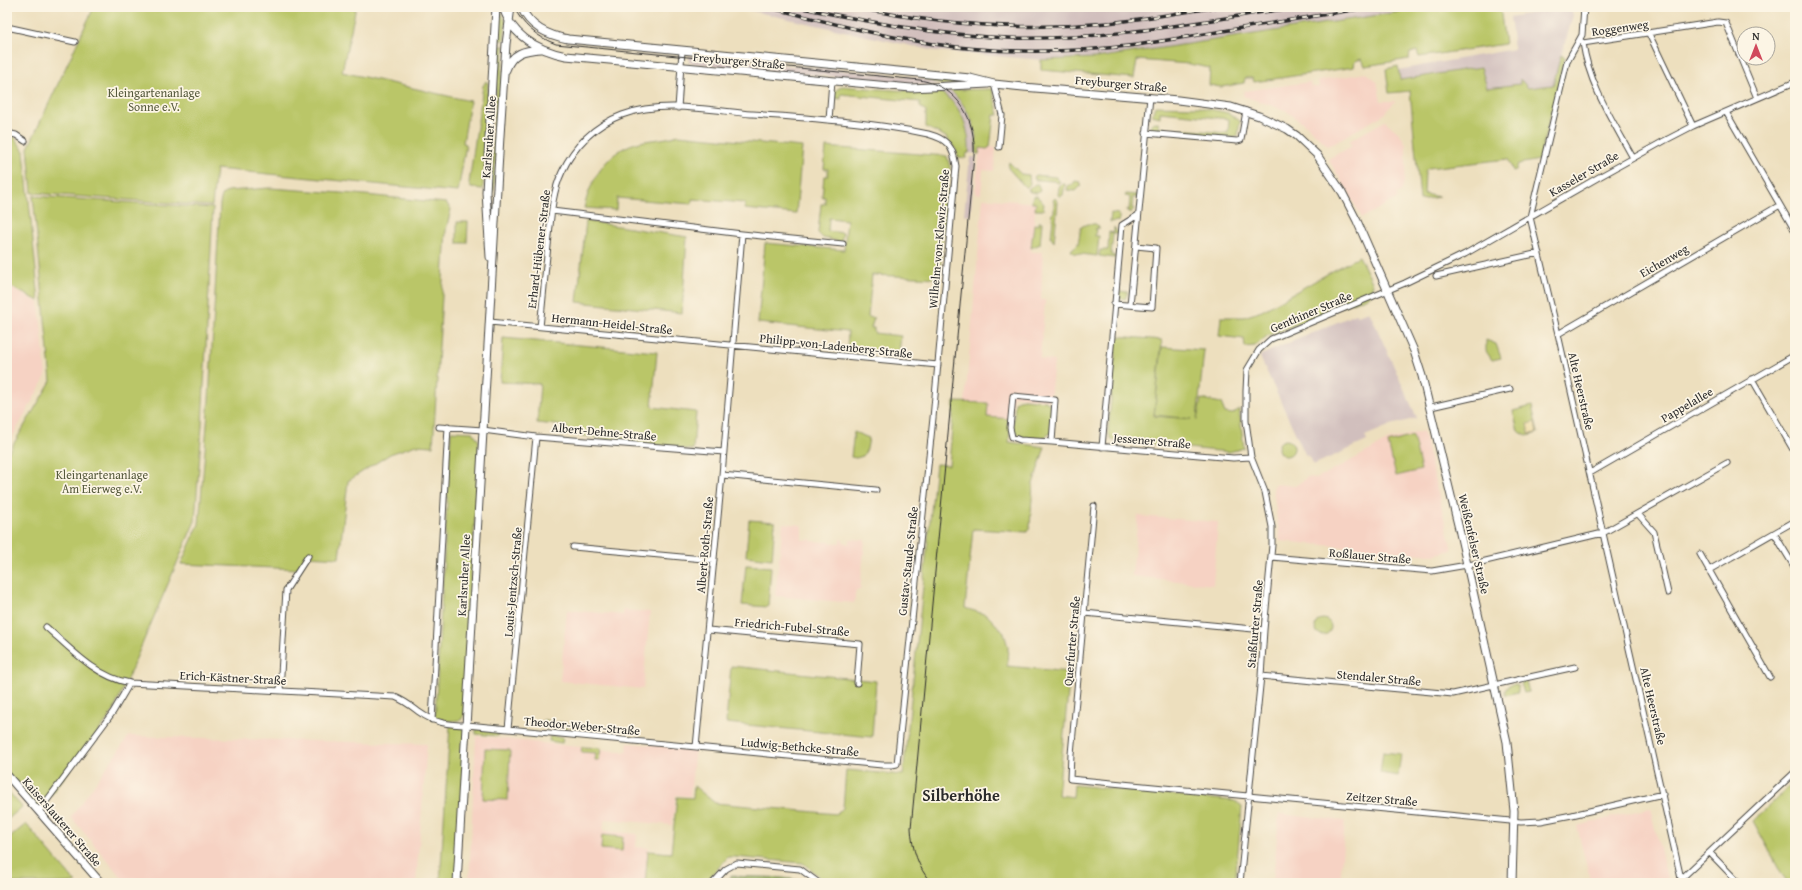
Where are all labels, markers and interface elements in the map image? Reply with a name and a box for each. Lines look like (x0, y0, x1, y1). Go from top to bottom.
street label: Roggenweg (1590, 15, 1649, 40)
north arrow (1736, 26, 1776, 66)
text: N (1752, 28, 1760, 44)
street label: Freyburger Straße (692, 48, 786, 73)
street label: Freyburger Straße (1074, 71, 1168, 96)
park label: Kleingartenanlage Sonne e.V. (108, 84, 201, 115)
street label: Karlsruher Allee (477, 95, 500, 179)
street label: Kasseler Straße (1546, 147, 1622, 200)
street label: Wilhelm-von-Klewiz-Straße (924, 168, 953, 309)
street label: Erhard-Hübener-Straße (523, 188, 554, 309)
street label: Eichenweg (1636, 240, 1691, 281)
street label: Genthiner Straße (1267, 287, 1355, 336)
street label: Hermann-Heidel-Straße (551, 309, 674, 338)
street label: Philipp-von-Ladenberg-Straße (759, 329, 914, 362)
street label: Alte Heerstraße (1564, 350, 1599, 432)
street label: Pappelallee (1657, 383, 1716, 426)
street label: Albert-Dehne-Straße (551, 418, 658, 445)
street label: Jessener Straße (1111, 428, 1192, 452)
park label: Kleingartenanlage Am Eierweg e.V. (56, 466, 149, 497)
street label: Weißenfelser Straße (1455, 492, 1494, 596)
street label: Albert-Roth-Straße (692, 495, 717, 594)
street label: Gustav-Staude-Straße (893, 505, 922, 616)
street label: Louis-Jentzsch-Straße (499, 526, 526, 638)
street label: Karlsruher Allee (453, 533, 474, 617)
street label: Roßlauer Straße (1328, 543, 1412, 568)
street label: Staßfurter Straße (1242, 579, 1267, 669)
street label: Querfurter Straße (1059, 595, 1084, 687)
street label: Friedrich-Fubel-Straße (734, 613, 851, 640)
street label: Stendaler Straße (1336, 665, 1422, 690)
street label: Alte Heerstraße (1636, 665, 1671, 747)
street label: Erich-Kästner-Straße (179, 666, 287, 689)
street label: Theodor-Weber-Straße (523, 712, 641, 739)
street label: Ludwig-Bethcke-Straße (740, 733, 860, 760)
street label: Kaiserslauterer Straße (19, 773, 106, 870)
district label: Silberhöhe (922, 783, 1000, 807)
street label: Zeitzer Straße (1346, 787, 1419, 810)

